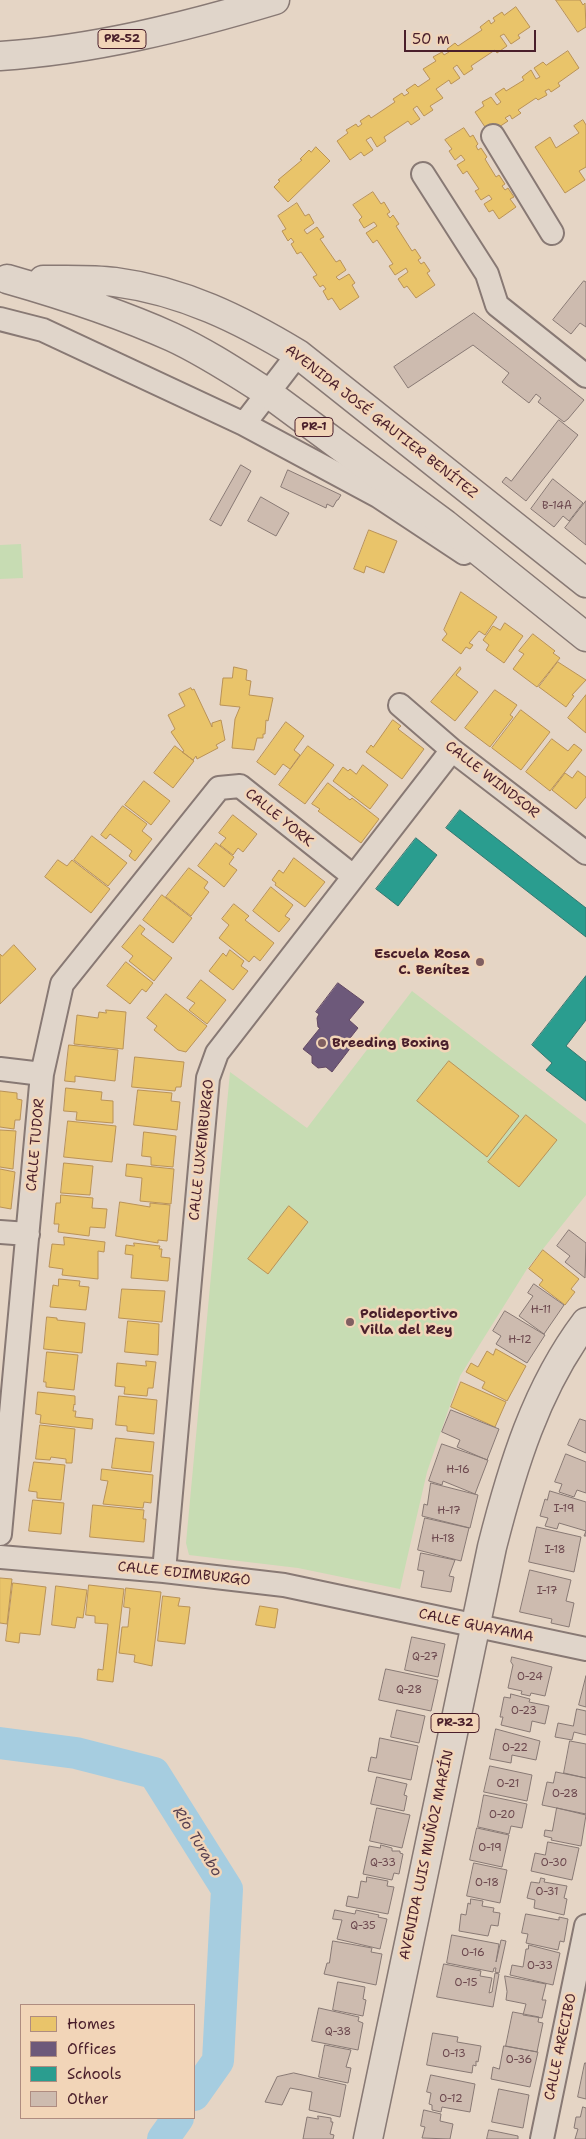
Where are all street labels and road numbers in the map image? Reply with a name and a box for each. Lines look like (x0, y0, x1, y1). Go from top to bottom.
road number: PR-52 (98, 30, 146, 48)
street label: AVENIDA JOSÉ GAUTIER BENÍTEZ (281, 342, 481, 502)
road number: PR-1 (295, 418, 333, 437)
street label: CALLE WINDSOR (442, 738, 542, 822)
street label: CALLE YORK (241, 785, 317, 851)
street label: CALLE LUXEMBURGO (186, 1079, 218, 1221)
street label: CALLE TUDOR (24, 1098, 48, 1192)
street label: CALLE EDIMBURGO (117, 1559, 251, 1589)
street label: CALLE GUAYAMA (417, 1606, 535, 1646)
road number: PR-32 (431, 1714, 479, 1732)
street label: AVENIDA LUIS MUÑOZ MARÍN (397, 1748, 457, 1962)
street label: CALLE ARECIBO (541, 1992, 581, 2102)

